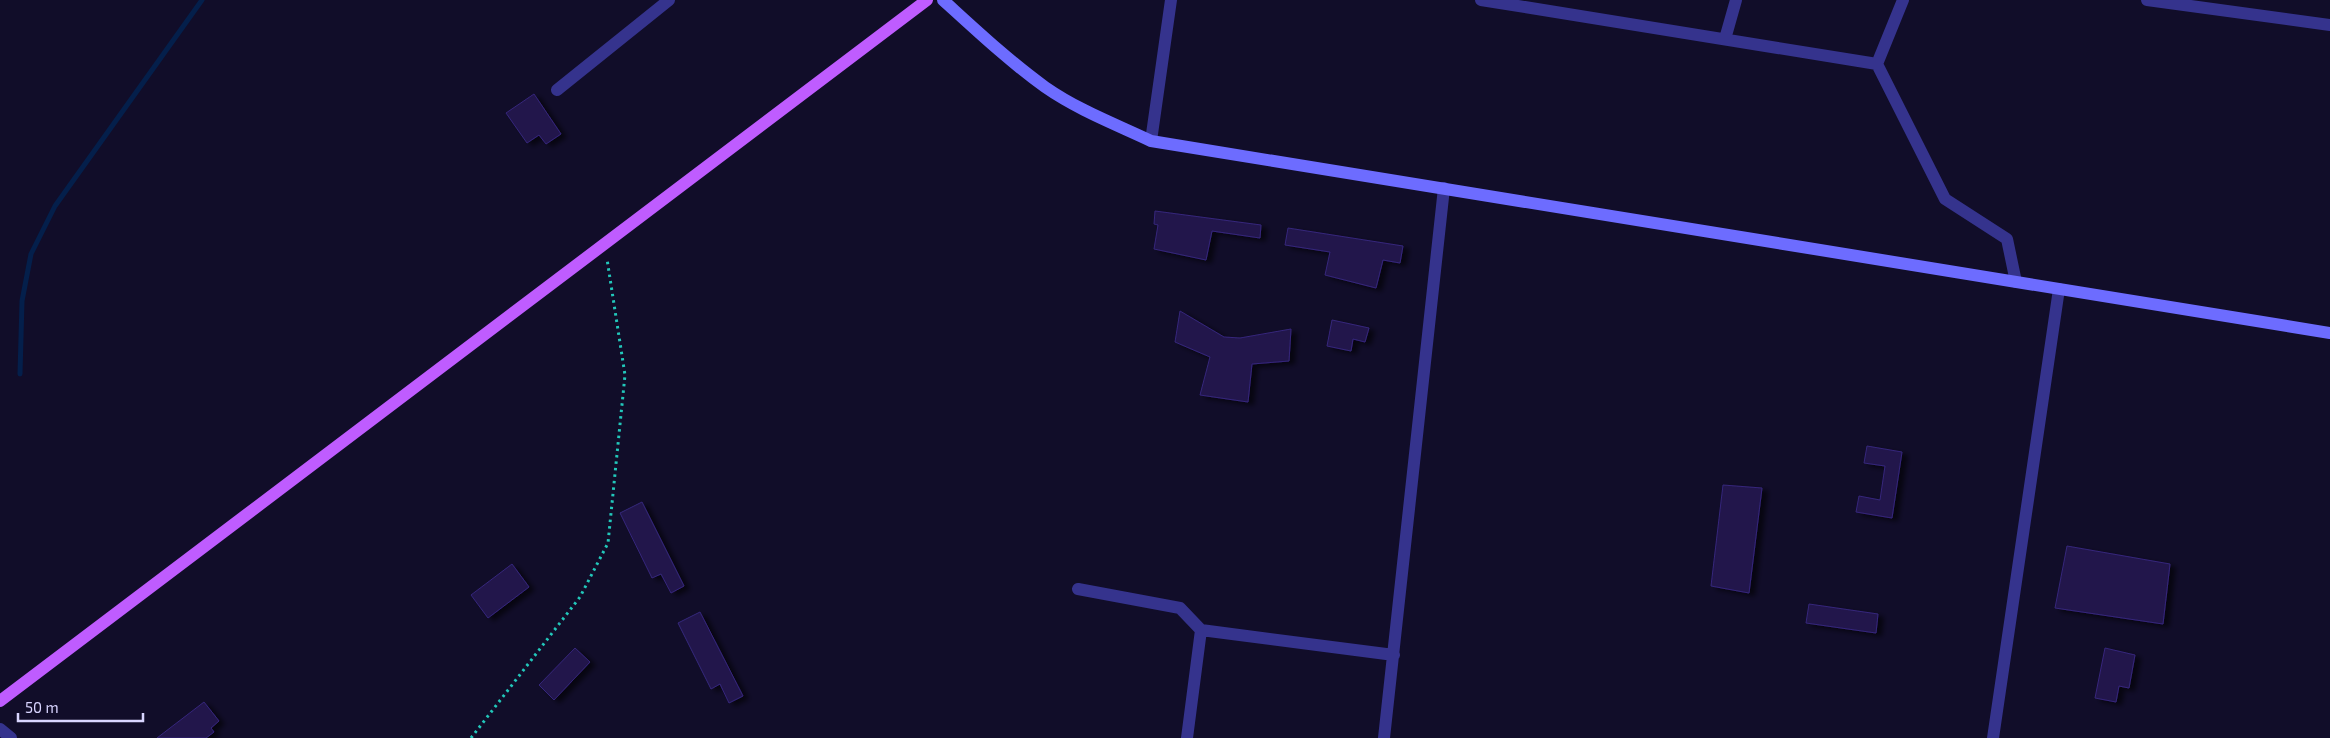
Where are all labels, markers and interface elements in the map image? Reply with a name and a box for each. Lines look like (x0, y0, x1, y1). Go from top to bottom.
scale bar (18, 690, 142, 722)
text: 50 m (25, 698, 59, 716)

